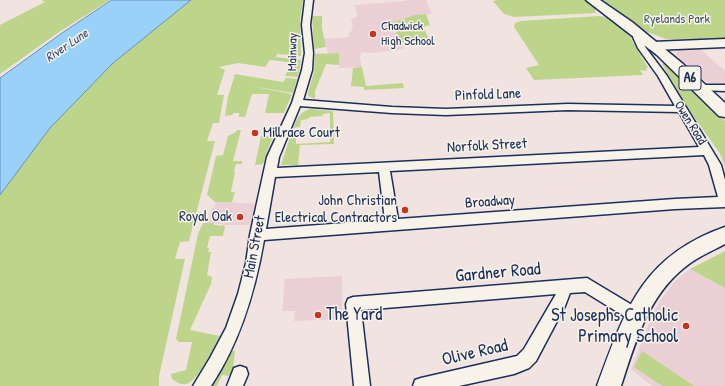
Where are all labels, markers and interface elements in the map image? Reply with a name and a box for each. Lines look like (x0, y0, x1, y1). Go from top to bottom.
park label: Ryelands Park (644, 12, 710, 28)
place label: Chadwick High School (381, 19, 435, 50)
water label: River Lune (43, 26, 91, 66)
marker: Chadwick High School (368, 29, 378, 39)
street label: Mainway (285, 33, 301, 71)
road number: A6 (679, 66, 701, 90)
street label: Pinfold Lane (455, 85, 521, 105)
street label: Owen Road (671, 98, 709, 148)
place label: Millrace Court (263, 124, 340, 142)
marker: Millrace Court (250, 128, 260, 138)
street label: Norfolk Street (447, 135, 527, 157)
street label: Broadway (464, 191, 516, 213)
place label: John Christian Electrical Contractors (275, 192, 397, 227)
marker: John Christian Electrical Contractors (400, 205, 410, 215)
place label: Royal Oak (179, 208, 232, 226)
marker: Royal Oak (235, 212, 245, 222)
street label: Main Street (240, 214, 270, 280)
street label: Gardner Road (454, 259, 542, 287)
place label: The Yard (326, 304, 382, 326)
place label: St Josephs Catholic Primary School (551, 305, 678, 348)
marker: The Yard (313, 310, 323, 320)
marker: St Josephs Catholic Primary School (681, 321, 691, 331)
street label: Olive Road (440, 335, 510, 371)

